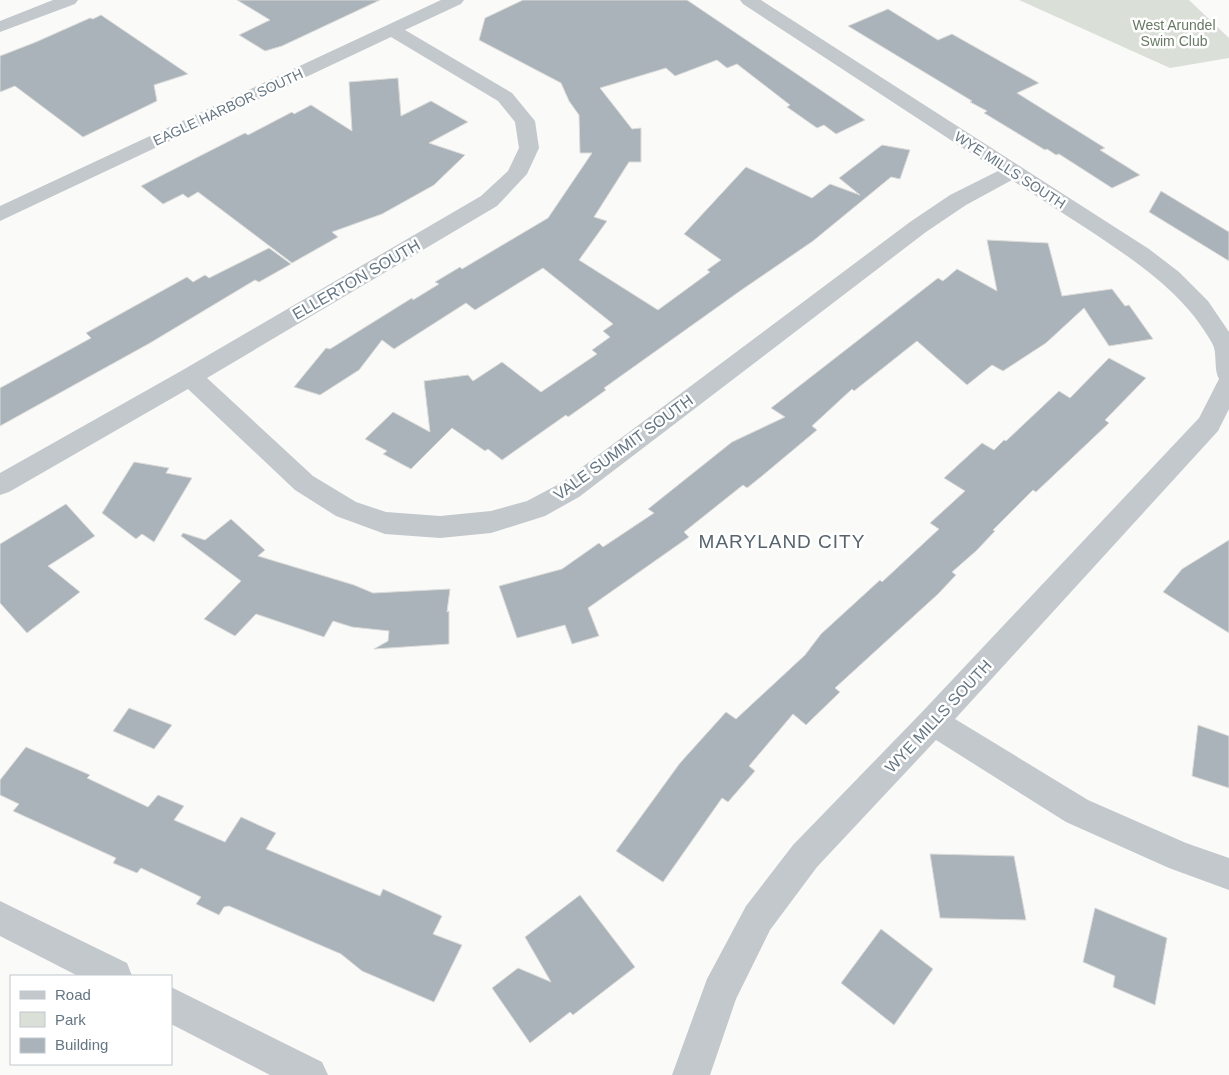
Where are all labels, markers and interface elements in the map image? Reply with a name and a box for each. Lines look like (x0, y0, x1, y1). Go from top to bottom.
park label: West Arundel Swim Club (1132, 17, 1216, 49)
street label: EAGLE HARBOR SOUTH (151, 65, 305, 149)
street label: WYE MILLS SOUTH (951, 128, 1069, 212)
street label: ELLERTON SOUTH (289, 236, 423, 323)
street label: VALE SUMMIT SOUTH (551, 391, 696, 503)
district label: MARYLAND CITY (699, 531, 865, 552)
street label: WYE MILLS SOUTH (882, 657, 995, 776)
legend (10, 975, 172, 1065)
text: Road (55, 986, 91, 1003)
text: Park (55, 1011, 86, 1028)
text: Building (55, 1036, 108, 1053)

